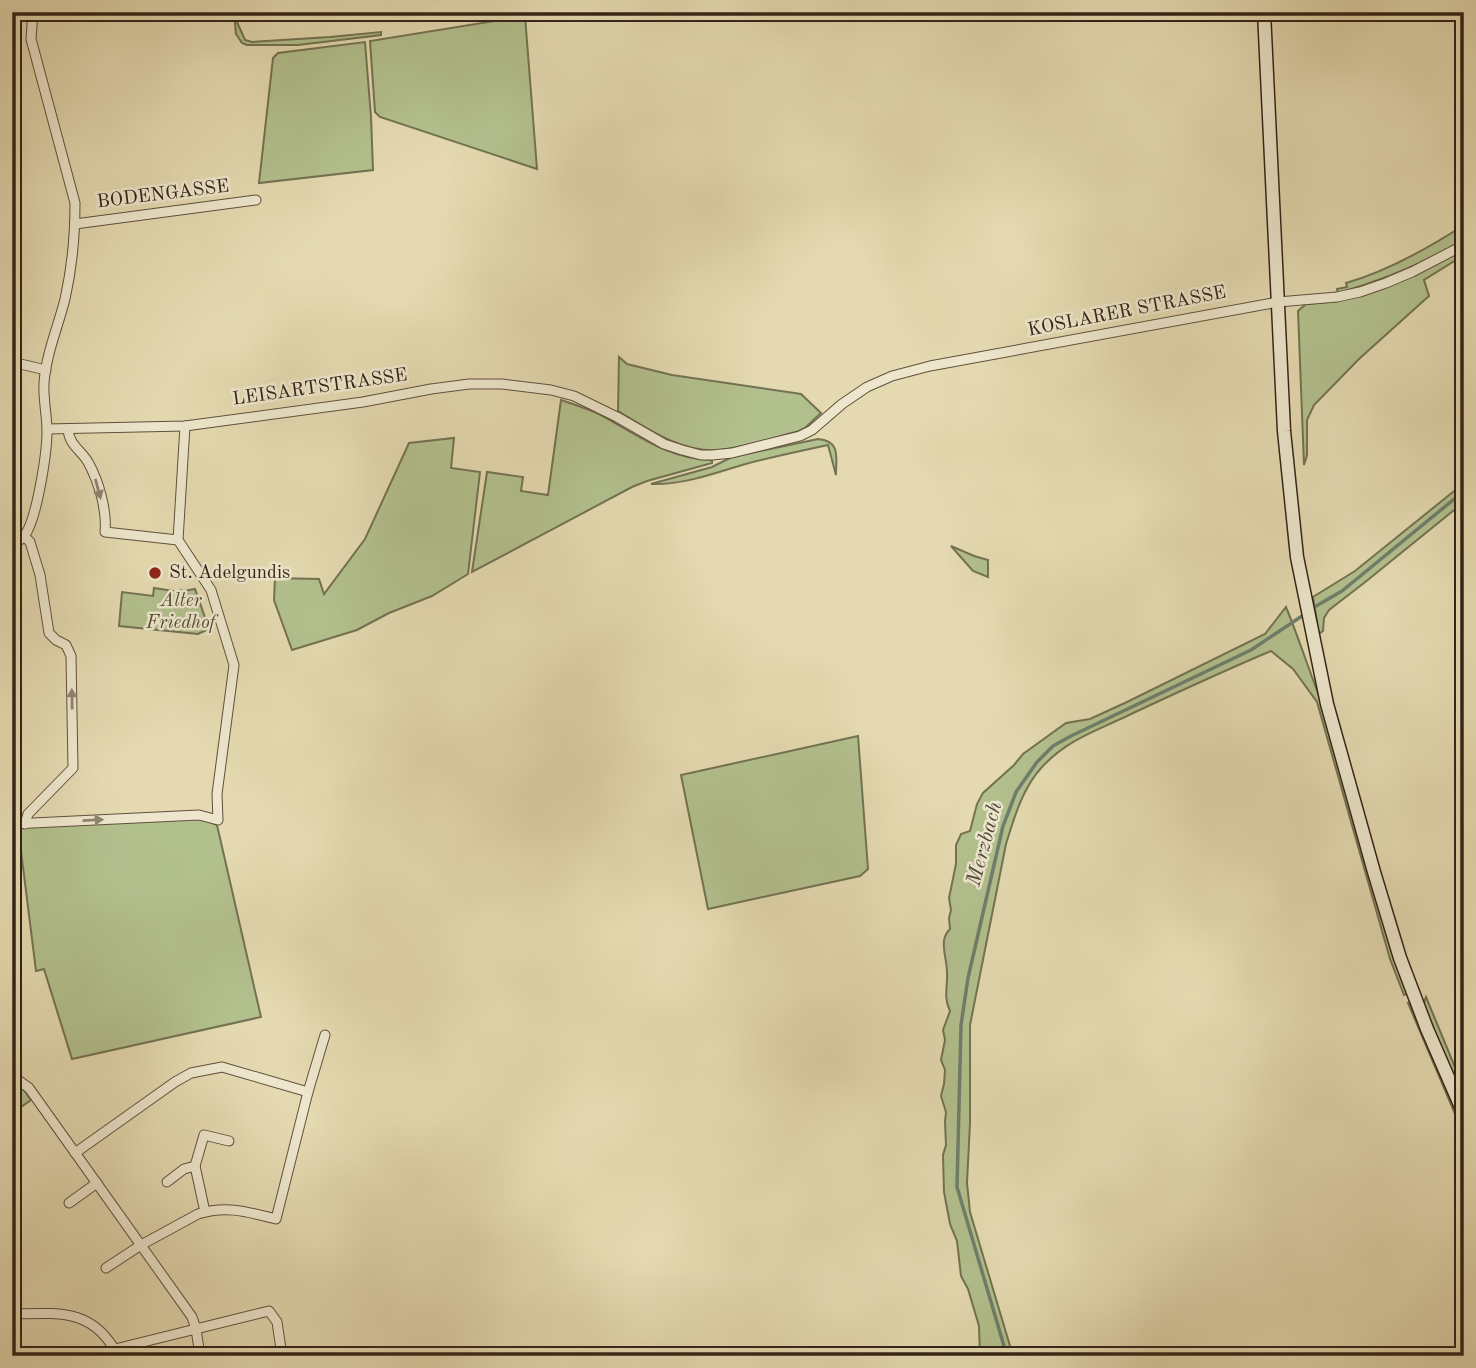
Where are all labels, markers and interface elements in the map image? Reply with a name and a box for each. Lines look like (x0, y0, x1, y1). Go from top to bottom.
street label: BODENGASSE (96, 177, 230, 213)
street label: KOSLARER STRASSE (1026, 283, 1228, 341)
street label: LEISARTSTRASSE (231, 366, 409, 410)
one-way arrow (93, 478, 104, 500)
place label: St. Adelgundis (169, 564, 290, 583)
marker: St. Adelgundis (147, 565, 163, 581)
park label: Alter Friedhof (145, 592, 219, 633)
one-way arrow (66, 688, 78, 710)
water label: Merzbach (963, 799, 1006, 890)
one-way arrow (82, 815, 104, 826)

